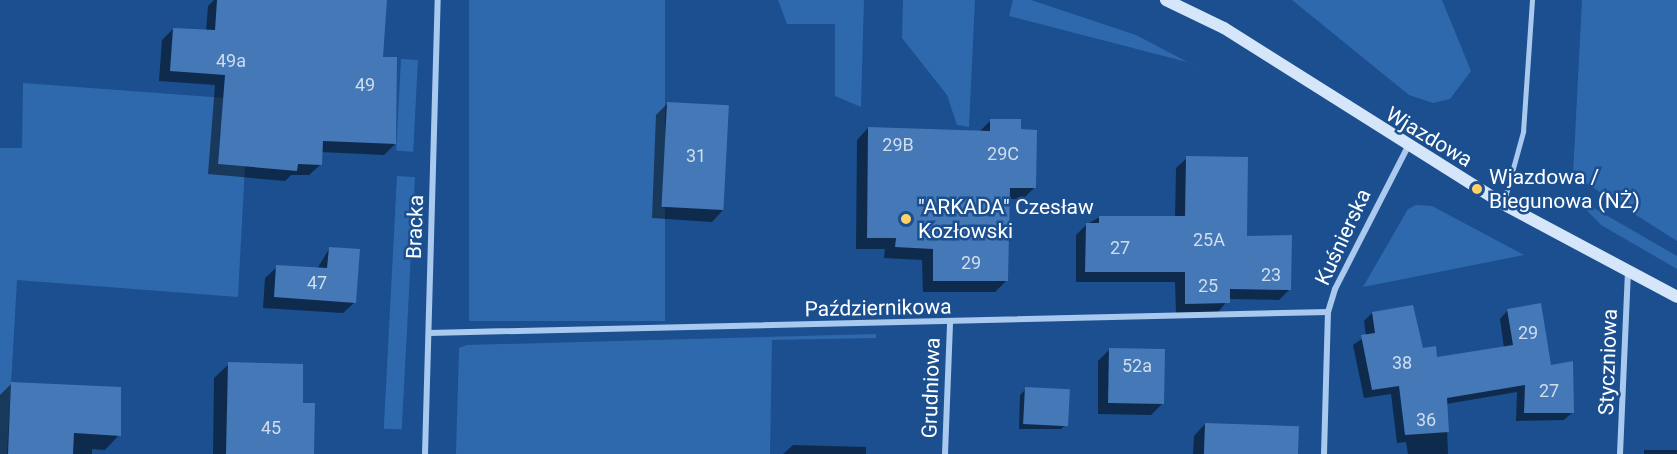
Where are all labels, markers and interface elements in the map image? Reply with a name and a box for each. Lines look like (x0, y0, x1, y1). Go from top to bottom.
house number: 49a (216, 50, 246, 72)
house number: 49 (355, 74, 375, 96)
street label: Wjazdowa (1381, 101, 1477, 173)
house number: 29B (882, 134, 914, 156)
house number: 29C (987, 143, 1019, 165)
house number: 31 (686, 145, 706, 167)
place label: Wjazdowa / Biegunowa (NŻ) (1489, 164, 1640, 214)
marker: Wjazdowa / Biegunowa (NŻ) (1470, 182, 1484, 196)
street label: Kuśnierska (1310, 185, 1376, 289)
street label: Bracka (401, 194, 429, 260)
place label: "ARKADA" Czesław Kozłowski (918, 194, 1094, 244)
marker: "ARKADA" Czesław Kozłowski (899, 212, 913, 226)
house number: 25A (1193, 229, 1225, 251)
house number: 27 (1110, 237, 1130, 259)
house number: 29 (961, 252, 981, 274)
house number: 23 (1261, 264, 1281, 286)
house number: 47 (307, 272, 327, 294)
house number: 25 (1198, 275, 1218, 297)
street label: Październikowa (804, 294, 952, 322)
street label: Styczniowa (1594, 308, 1622, 416)
house number: 29 (1518, 322, 1538, 344)
street label: Grudniowa (917, 337, 945, 439)
house number: 38 (1392, 352, 1412, 374)
house number: 52a (1122, 355, 1152, 377)
house number: 27 (1539, 380, 1559, 402)
house number: 36 (1416, 409, 1436, 431)
house number: 45 (261, 417, 281, 439)

